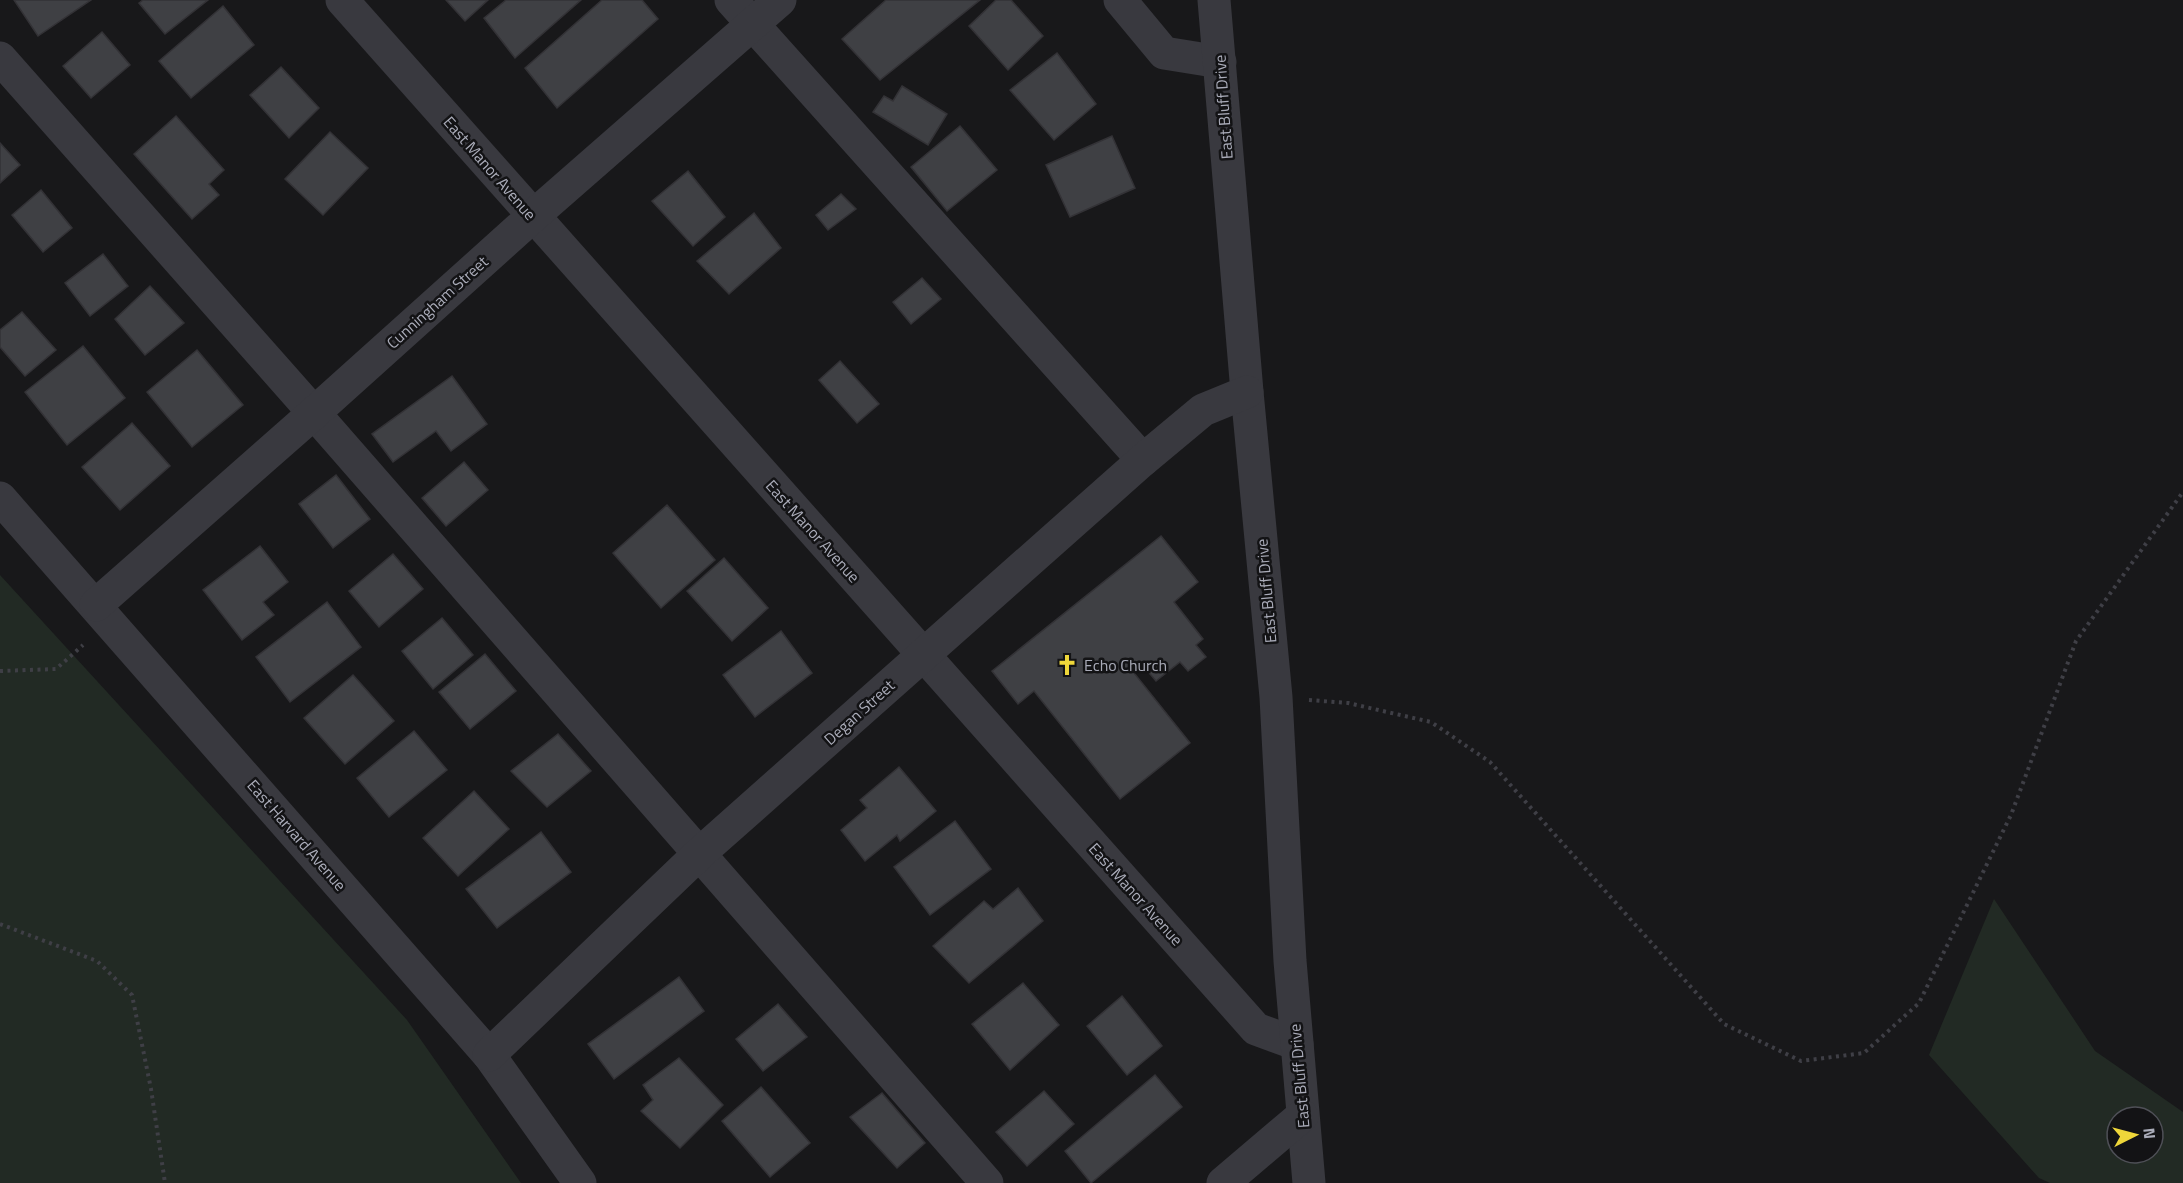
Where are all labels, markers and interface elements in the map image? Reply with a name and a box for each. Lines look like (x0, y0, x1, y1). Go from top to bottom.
street label: East Bluff Drive (1207, 54, 1239, 160)
street label: East Manor Avenue (438, 111, 542, 225)
street label: Cunningham Street (381, 250, 493, 354)
street label: East Manor Avenue (760, 474, 866, 588)
street label: East Bluff Drive (1249, 538, 1283, 644)
church icon: Echo Church (1055, 653, 1079, 677)
place label: Echo Church (1084, 653, 1167, 677)
street label: Degan Street (818, 673, 900, 750)
street label: East Harvard Avenue (242, 774, 352, 896)
street label: East Manor Avenue (1083, 837, 1189, 951)
street label: East Bluff Drive (1282, 1023, 1316, 1129)
north arrow (2105, 1105, 2165, 1165)
text: N (2137, 1127, 2162, 1140)

